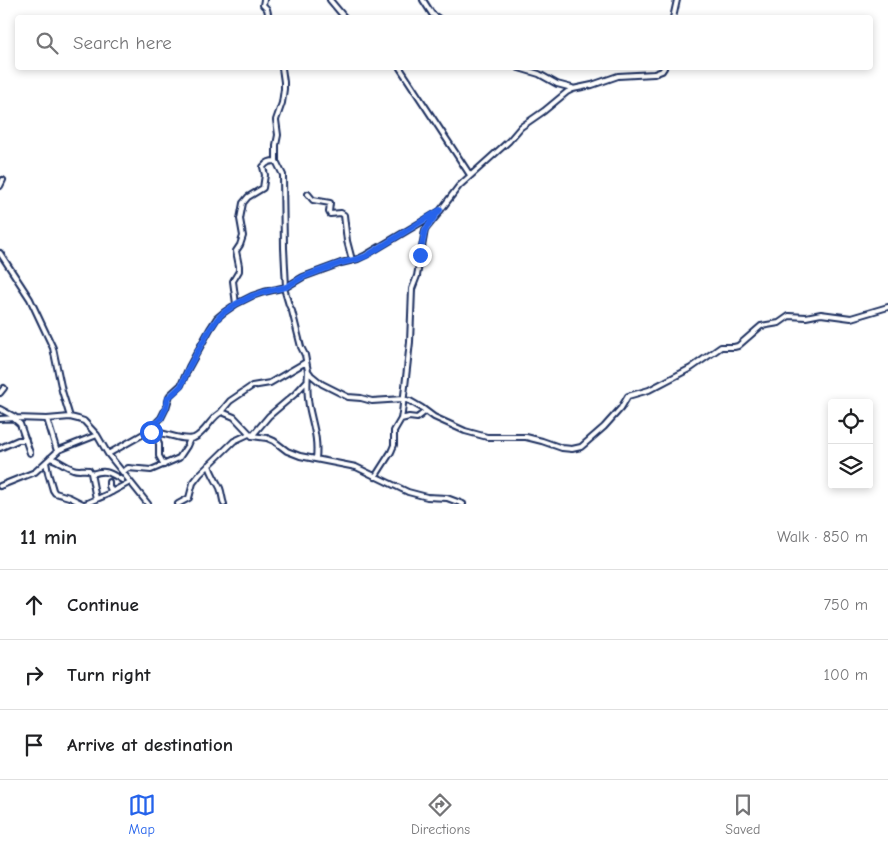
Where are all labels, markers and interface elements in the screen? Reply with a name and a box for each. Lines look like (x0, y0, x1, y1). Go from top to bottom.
search box (15, 15, 873, 70)
icon: search (33, 29, 61, 57)
text: Search here (73, 32, 172, 54)
route end (409, 244, 432, 267)
map controls (828, 399, 873, 489)
button: locate (828, 399, 873, 444)
route start (140, 421, 163, 444)
button: layers (828, 444, 873, 489)
text: 11 min (20, 525, 77, 549)
text: Walk · 850 m (777, 528, 868, 546)
icon: ahead (20, 591, 48, 619)
text: Continue (67, 594, 139, 616)
text: 750 m (823, 596, 868, 614)
icon: right (20, 661, 48, 689)
text: Turn right (67, 664, 151, 686)
text: 100 m (824, 666, 868, 684)
icon: arrive (20, 731, 48, 759)
text: Arrive at destination (67, 734, 233, 756)
tab: Map (128, 791, 156, 838)
tab: Directions (411, 791, 470, 838)
tab: Saved (725, 791, 760, 838)

